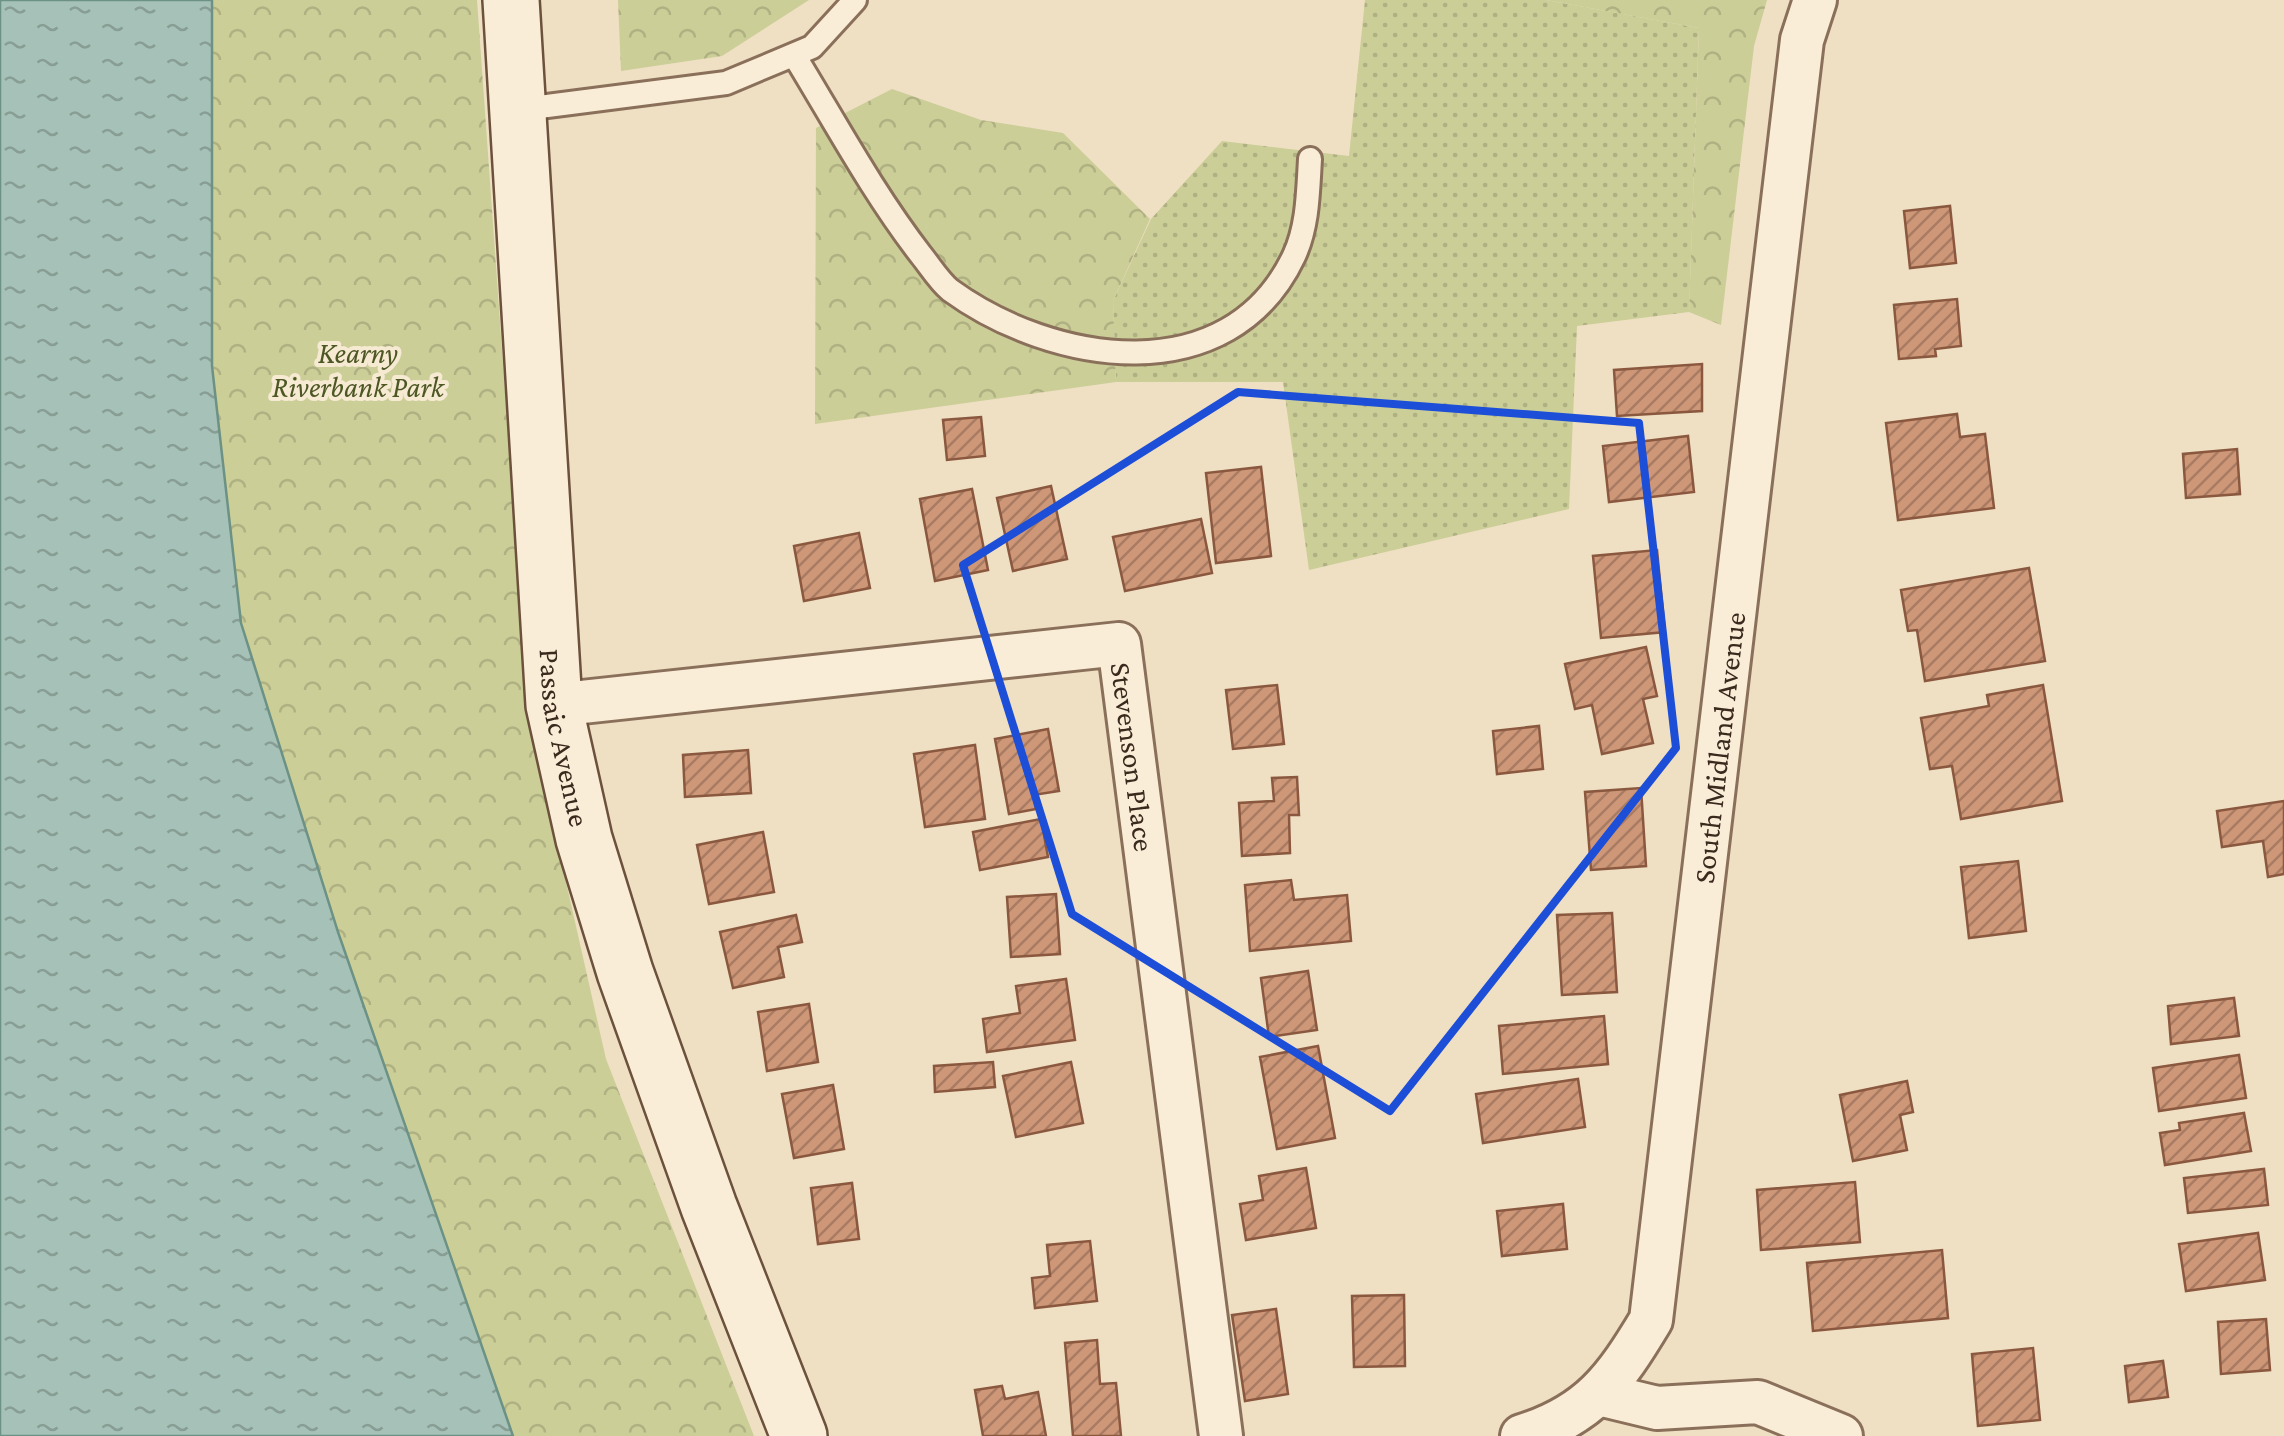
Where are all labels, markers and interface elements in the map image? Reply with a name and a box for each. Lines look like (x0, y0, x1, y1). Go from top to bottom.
park label: Kearny Riverbank Park (272, 336, 446, 403)
street label: South Midland Avenue (1686, 610, 1751, 885)
street label: Passaic Avenue (534, 648, 597, 829)
street label: Stevenson Place (1105, 660, 1162, 853)

